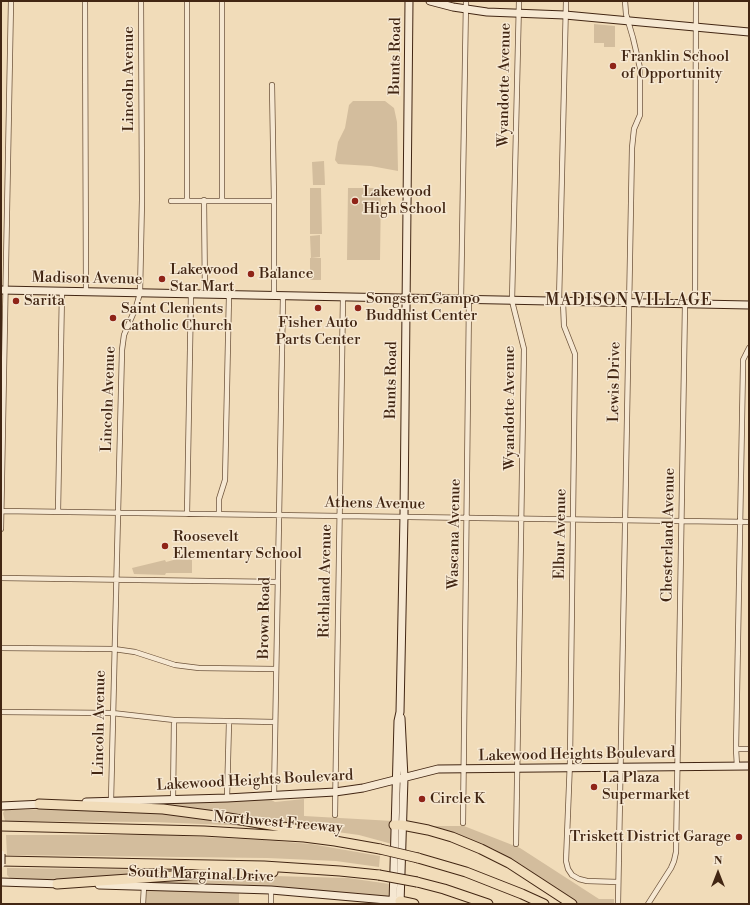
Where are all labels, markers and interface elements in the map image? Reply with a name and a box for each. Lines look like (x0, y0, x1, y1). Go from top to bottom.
street label: Bunts Road (386, 17, 406, 95)
street label: Wyandotte Avenue (495, 23, 515, 147)
street label: Lincoln Avenue (120, 26, 138, 132)
place label: Franklin School of Opportunity (621, 48, 729, 83)
marker: Franklin School of Opportunity (608, 61, 618, 71)
place label: Lakewood High School (363, 183, 446, 218)
marker: Lakewood High School (350, 196, 360, 206)
place label: Lakewood Star Mart (170, 261, 238, 296)
place label: Balance (259, 265, 313, 283)
street label: Madison Avenue (31, 269, 143, 289)
marker: Balance (246, 269, 256, 279)
marker: Lakewood Star Mart (157, 274, 167, 284)
place label: Songsten Gampo Buddhist Center (366, 290, 480, 325)
district label: MADISON VILLAGE (545, 291, 713, 311)
place label: Sarita (24, 292, 65, 310)
marker: Sarita (11, 296, 21, 306)
place label: Saint Clements Catholic Church (121, 300, 232, 335)
marker: Fisher Auto Parts Center (313, 303, 323, 313)
marker: Songsten Gampo Buddhist Center (353, 303, 363, 313)
marker: Saint Clements Catholic Church (108, 313, 118, 323)
place label: Fisher Auto Parts Center (275, 314, 361, 349)
street label: Bunts Road (382, 341, 402, 419)
street label: Lewis Drive (605, 342, 625, 422)
street label: Lincoln Avenue (98, 346, 120, 452)
street label: Wyandotte Avenue (501, 346, 519, 470)
street label: Chesterland Avenue (659, 468, 679, 602)
street label: Wascana Avenue (445, 478, 465, 590)
street label: Elbur Avenue (551, 488, 571, 580)
street label: Athens Avenue (325, 494, 425, 514)
street label: Richland Avenue (316, 524, 336, 638)
place label: Roosevelt Elementary School (173, 528, 302, 563)
marker: Roosevelt Elementary School (160, 541, 170, 551)
street label: Brown Road (255, 577, 275, 659)
street label: Lincoln Avenue (90, 670, 110, 776)
street label: Lakewood Heights Boulevard (478, 744, 676, 766)
street label: Lakewood Heights Boulevard (156, 767, 354, 795)
place label: La Plaza Supermarket (602, 769, 690, 804)
marker: La Plaza Supermarket (589, 782, 599, 792)
place label: Circle K (430, 790, 485, 808)
marker: Circle K (417, 794, 427, 804)
street label: Northwest Freeway (212, 808, 344, 838)
place label: Triskett District Garage (570, 828, 731, 846)
marker: Triskett District Garage (734, 832, 744, 842)
north arrow (698, 853, 738, 893)
text: N (714, 854, 722, 868)
street label: South Marginal Drive (128, 863, 274, 887)

